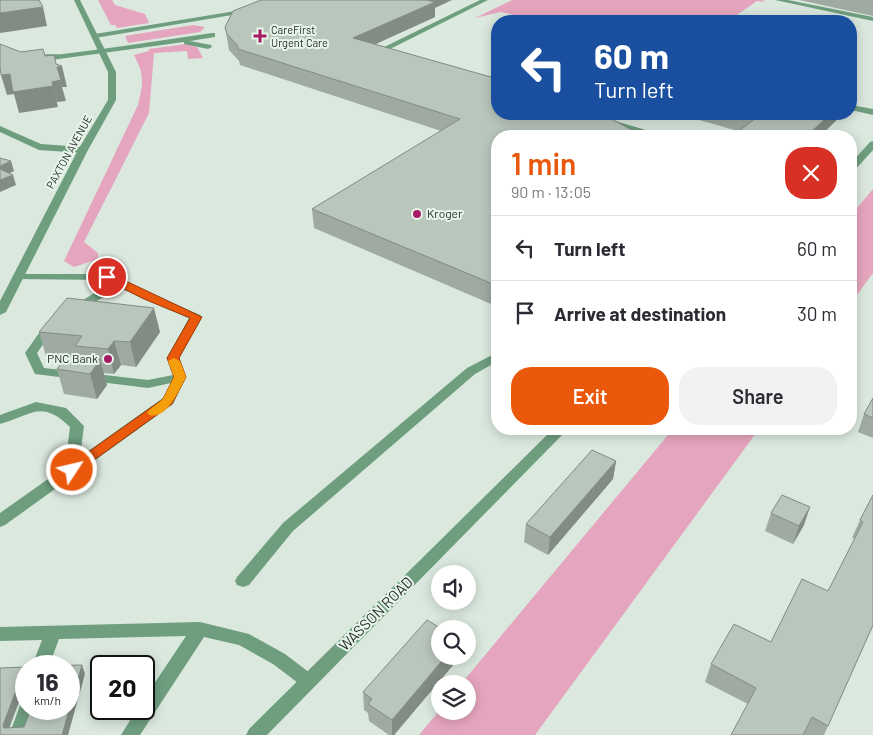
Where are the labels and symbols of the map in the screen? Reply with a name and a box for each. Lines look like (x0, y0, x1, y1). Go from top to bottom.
place label: CareFirst Urgent Care (271, 23, 328, 49)
marker: CareFirst Urgent Care (253, 29, 267, 43)
street label: PAXTON AVENUE (43, 112, 94, 191)
place label: Kroger (427, 206, 463, 220)
marker: Kroger (411, 208, 423, 220)
pin (86, 256, 128, 298)
place label: PNC Bank (47, 351, 98, 365)
marker: PNC Bank (102, 353, 114, 365)
position arrow (45, 443, 97, 495)
street label: WASSON ROAD (335, 573, 416, 654)
speed limit sign: 20 (90, 655, 155, 720)

